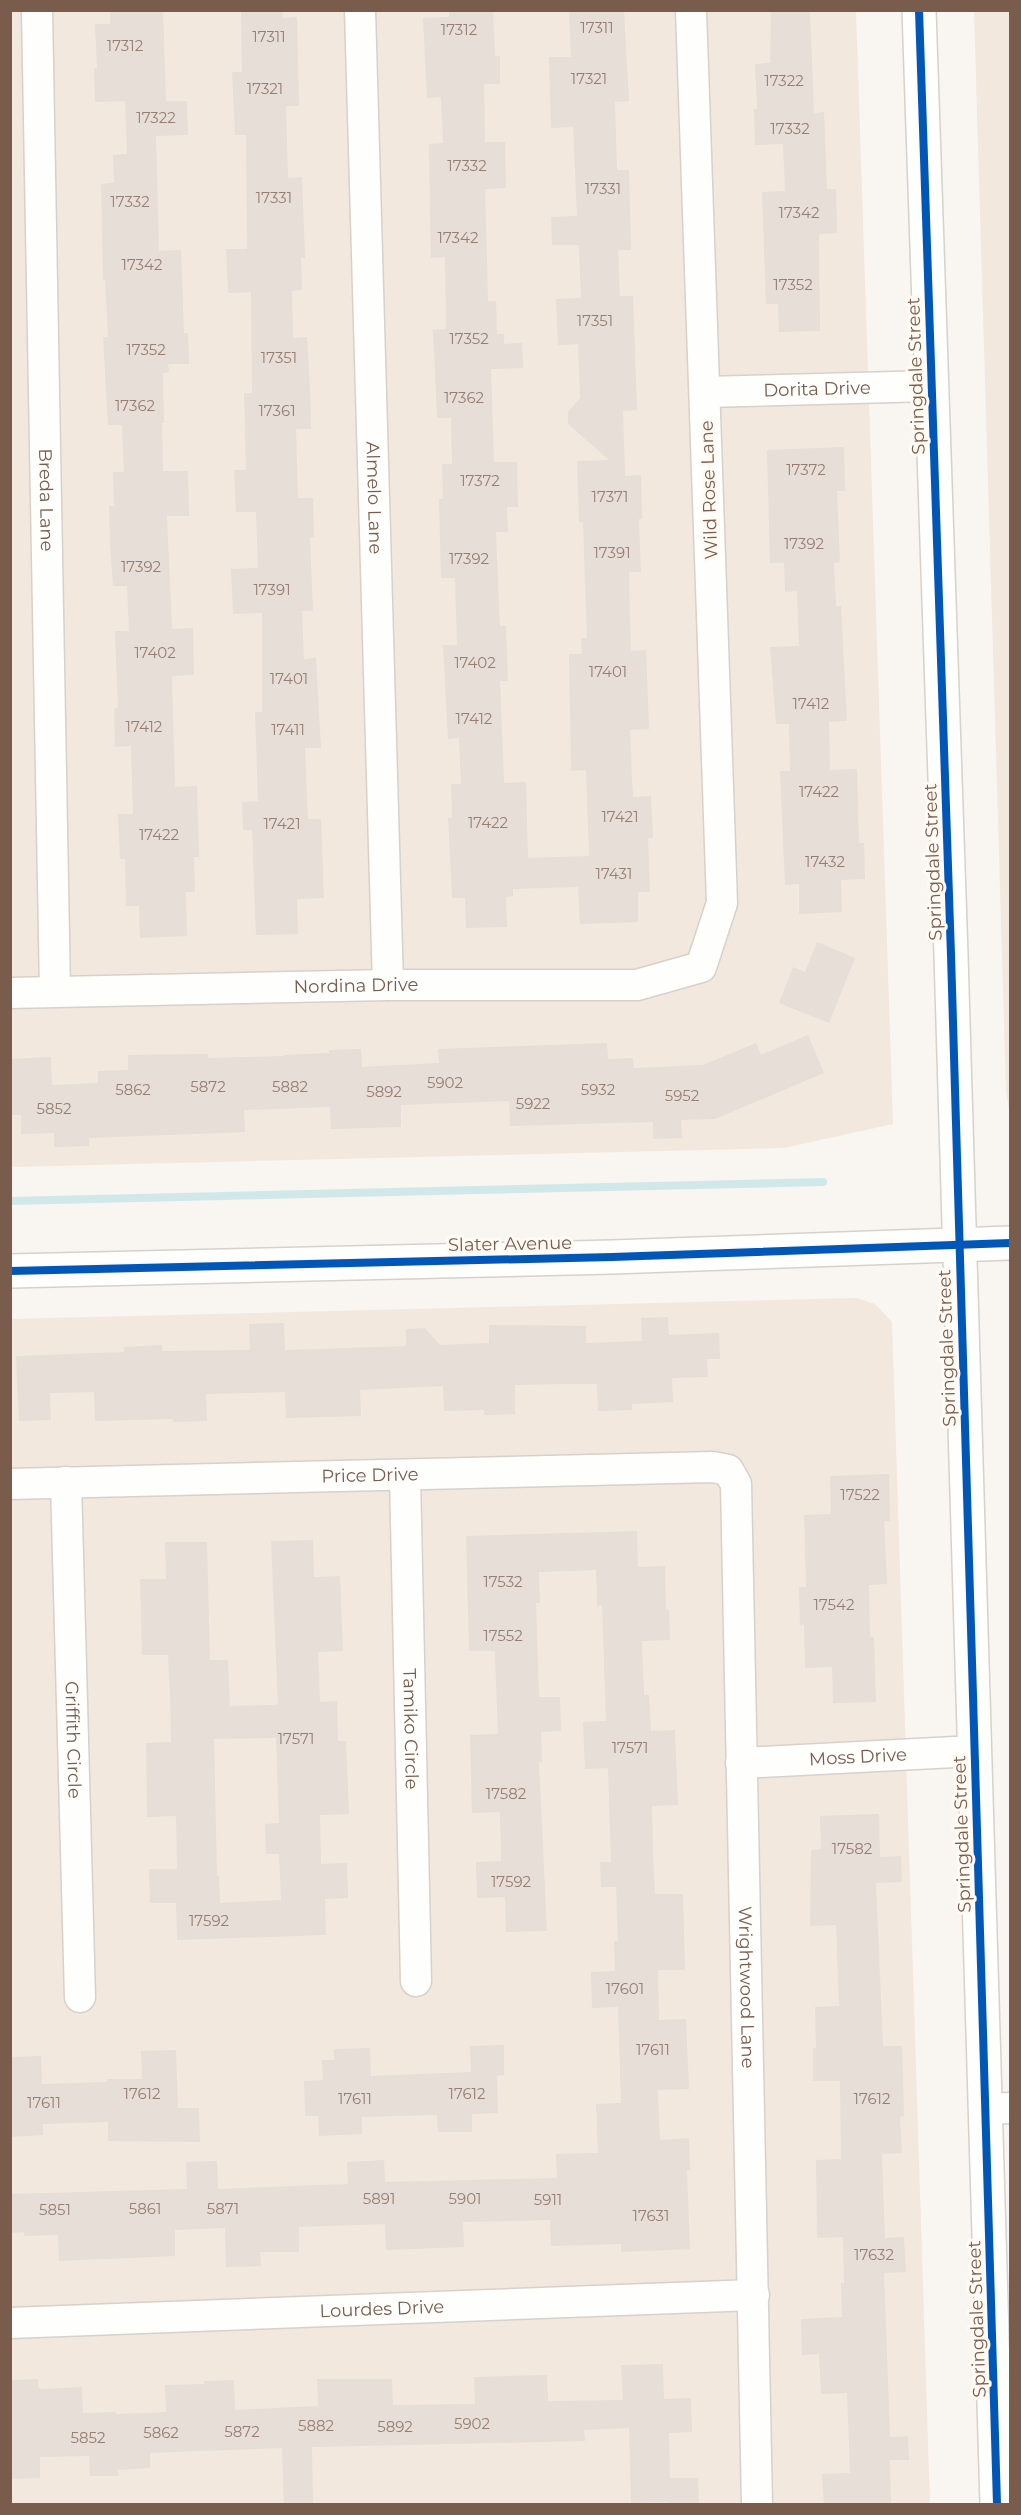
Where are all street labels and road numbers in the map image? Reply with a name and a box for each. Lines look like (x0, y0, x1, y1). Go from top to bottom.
street label: Springdale Street (902, 297, 930, 455)
street label: Dorita Drive (763, 377, 871, 401)
street label: Wild Rose Lane (696, 420, 722, 560)
street label: Almelo Lane (361, 441, 387, 555)
street label: Breda Lane (34, 448, 58, 552)
street label: Springdale Street (919, 783, 947, 941)
street label: Nordina Drive (293, 974, 418, 998)
street label: Slater Avenue (448, 1232, 572, 1256)
street label: Springdale Street (933, 1269, 961, 1427)
street label: Price Drive (321, 1463, 419, 1487)
street label: Tamiko Circle (398, 1668, 423, 1790)
street label: Griffith Circle (60, 1681, 86, 1799)
street label: Moss Drive (808, 1743, 907, 1770)
street label: Springdale Street (948, 1755, 976, 1913)
street label: Wrightwood Lane (734, 1906, 759, 2069)
street label: Springdale Street (963, 2240, 991, 2398)
street label: Lourdes Drive (319, 2296, 445, 2322)

